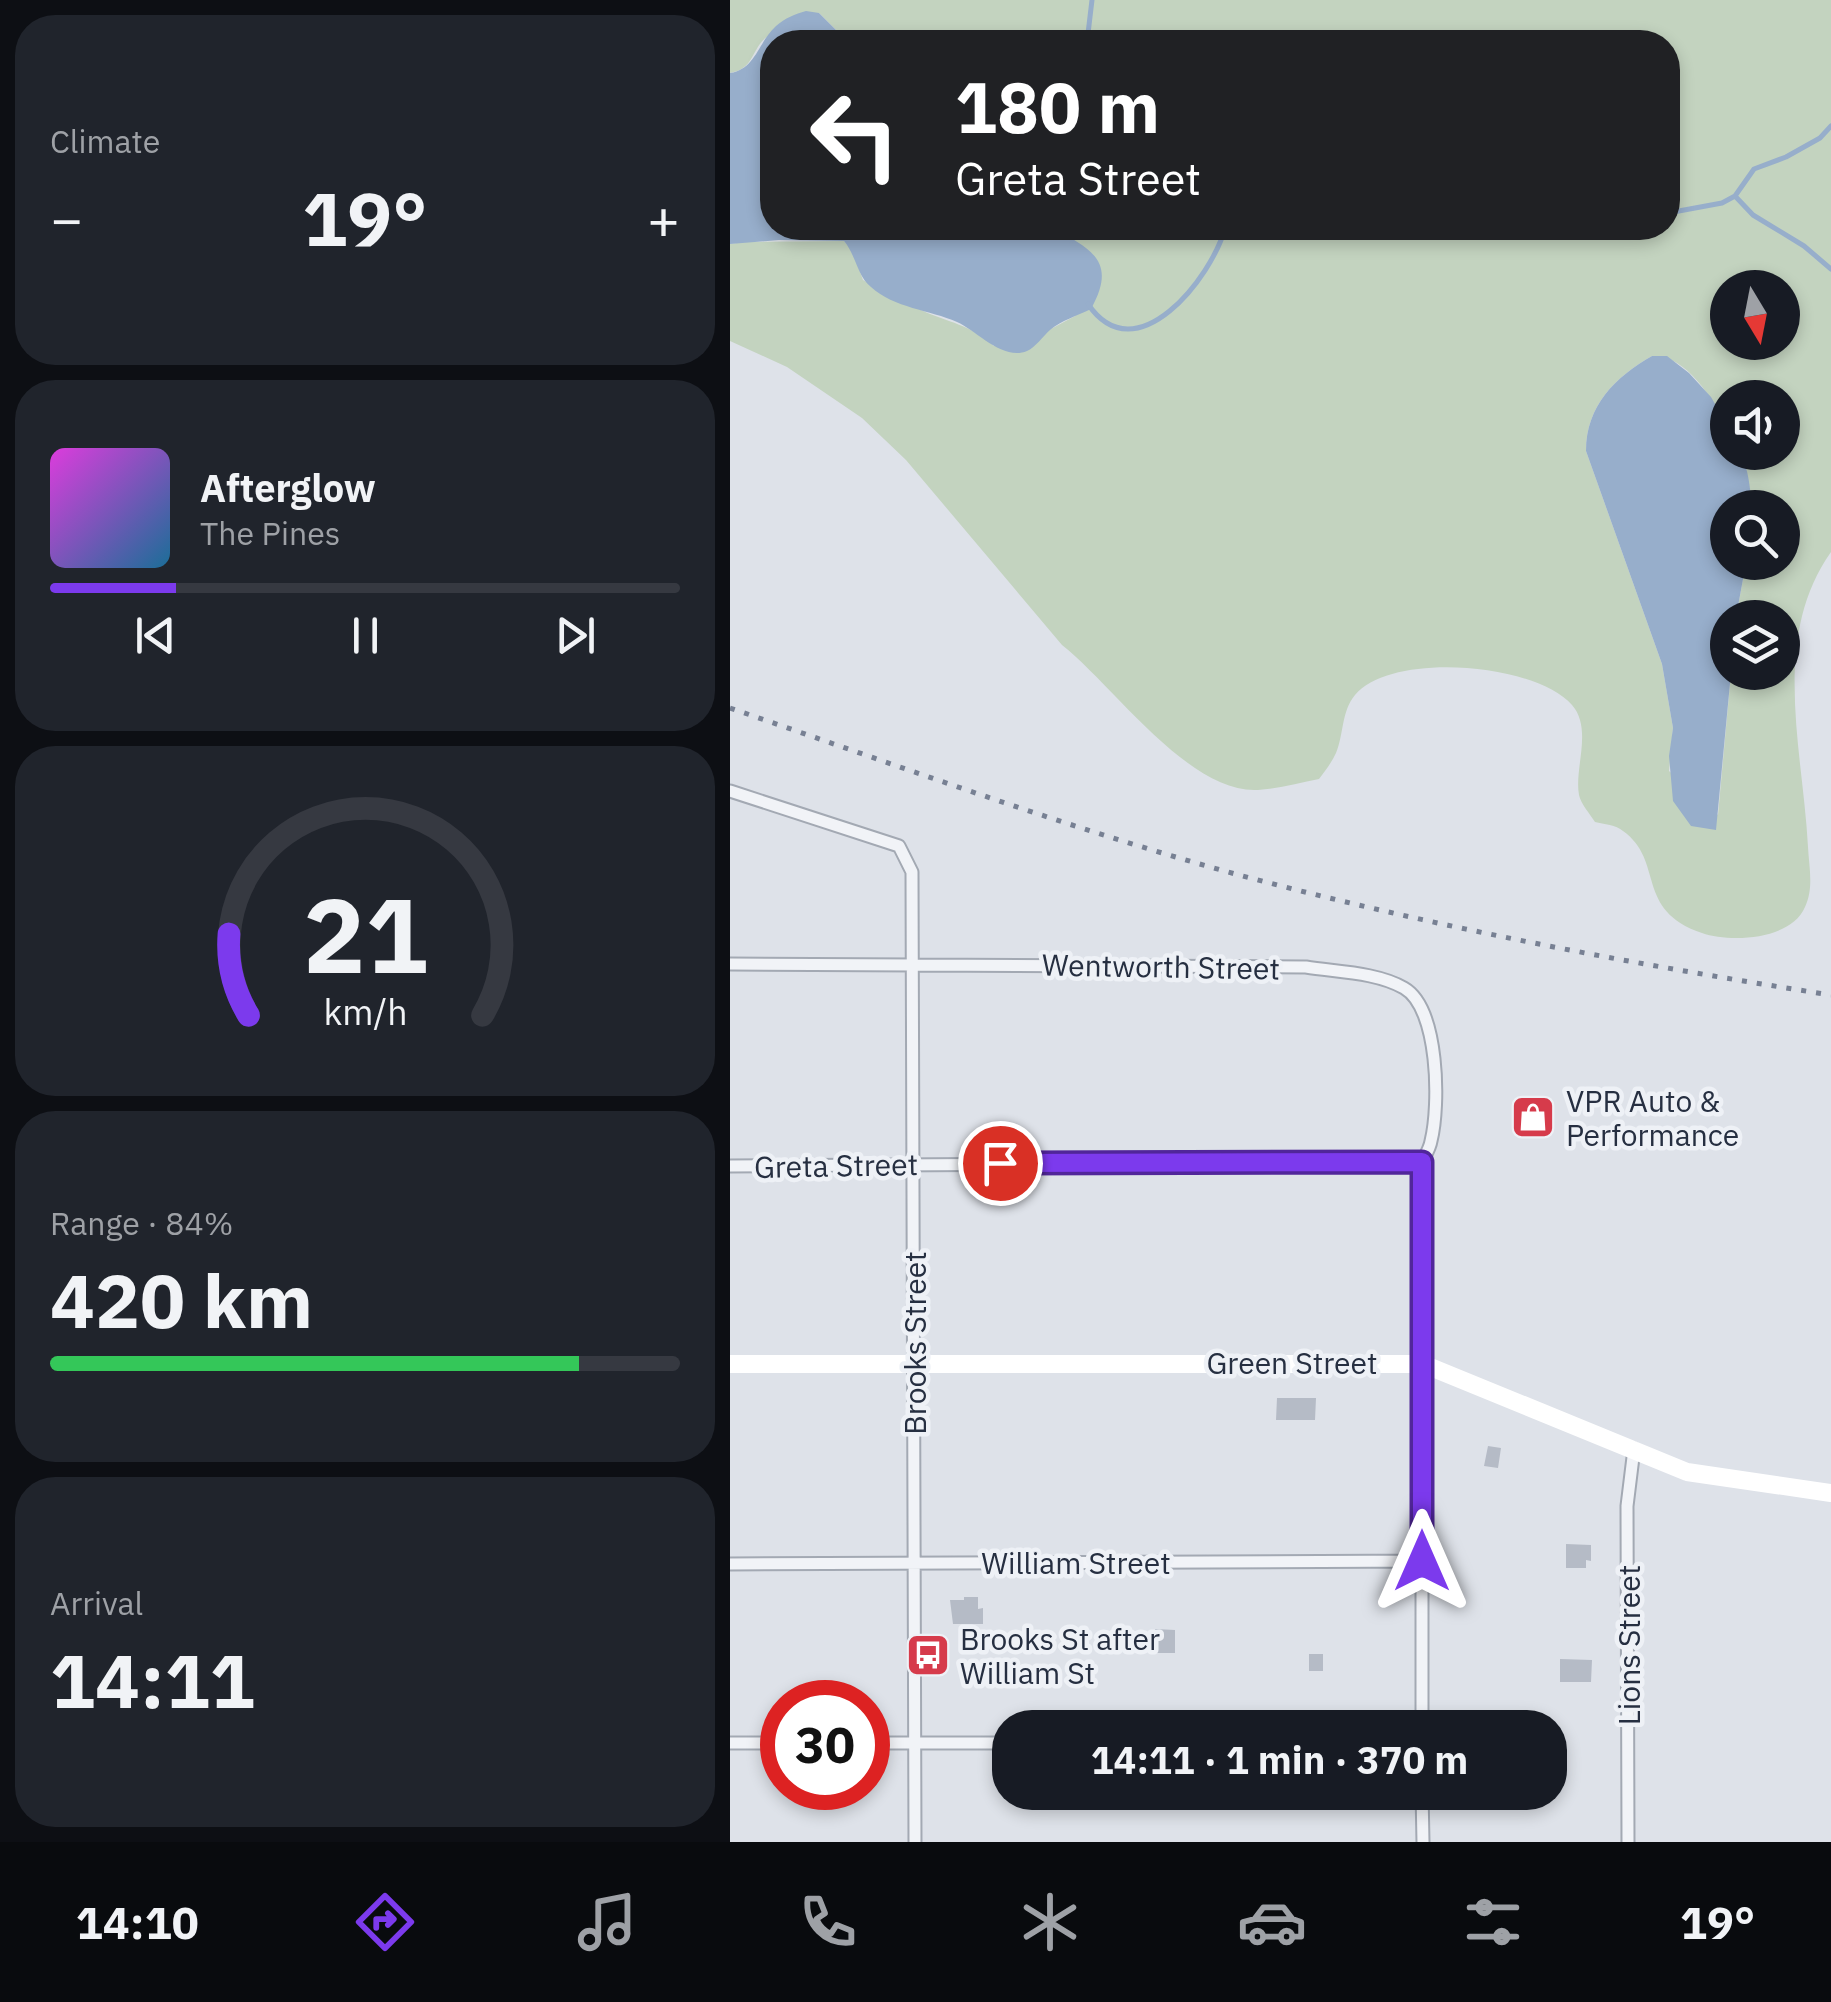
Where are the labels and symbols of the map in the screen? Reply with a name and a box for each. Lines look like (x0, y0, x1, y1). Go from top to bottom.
north arrow (1710, 270, 1800, 360)
street label: Wentworth Street (1042, 944, 1280, 988)
place label: VPR Auto & Performance (1566, 1081, 1739, 1154)
shop icon: VPR Auto & Performance (1510, 1094, 1556, 1140)
pin (958, 1121, 1043, 1206)
street label: Greta Street (754, 1144, 918, 1186)
street label: Brooks Street (895, 1251, 934, 1435)
street label: Green Street (1206, 1343, 1378, 1382)
position arrow (1370, 1509, 1474, 1613)
street label: William Street (981, 1543, 1171, 1582)
street label: Lions Street (1609, 1565, 1648, 1725)
place label: Brooks St after William St (960, 1619, 1160, 1692)
bus stop icon: Brooks St after William St (905, 1632, 951, 1678)
speed limit sign: 30 (760, 1680, 890, 1810)

